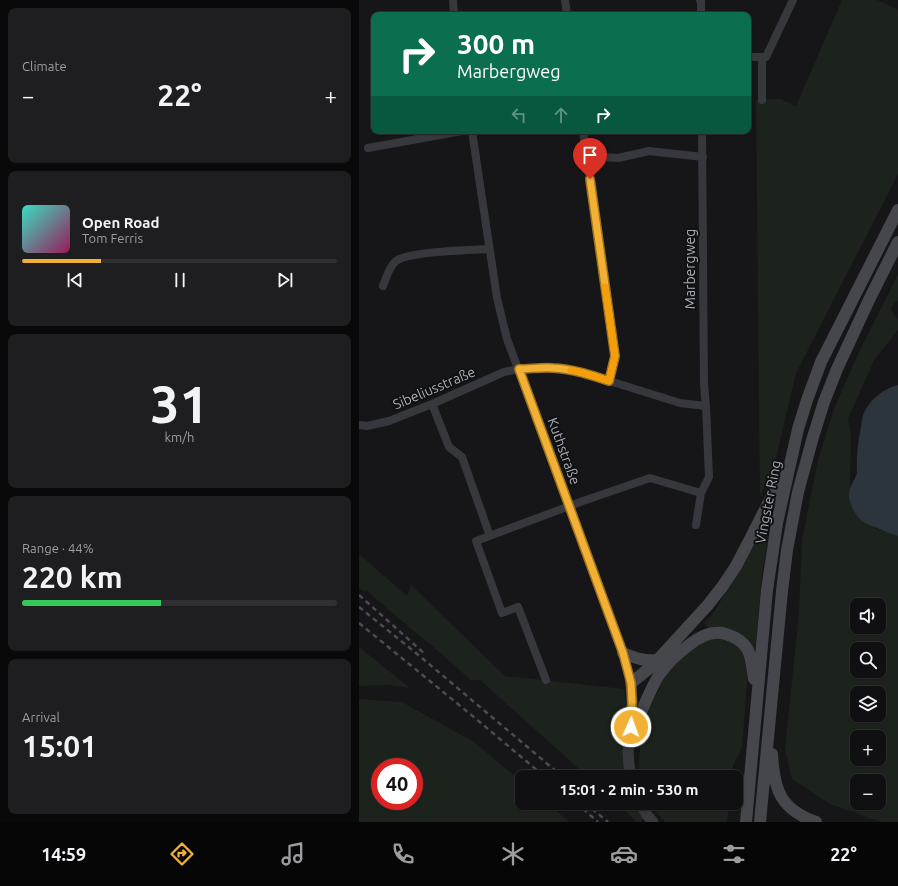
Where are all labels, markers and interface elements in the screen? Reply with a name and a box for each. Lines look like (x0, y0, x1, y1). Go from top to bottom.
icon: right (391, 28, 443, 80)
text: 300 m (457, 28, 535, 59)
text: Climate (22, 59, 67, 73)
text: Marbergweg (457, 61, 561, 81)
text: 22° (157, 78, 202, 112)
text: − (22, 83, 34, 108)
text: + (325, 83, 337, 108)
icon: left (508, 104, 530, 126)
icon: ahead (550, 104, 572, 126)
icon: right (592, 104, 614, 126)
pin (573, 138, 607, 179)
icon: arrive (579, 144, 601, 166)
text: Open Road (82, 214, 159, 231)
street label: Marbergweg (682, 229, 698, 309)
text: Tom Ferris (82, 231, 143, 245)
icon: previous (64, 269, 86, 291)
icon: pause (169, 269, 191, 291)
icon: next (274, 269, 296, 291)
street label: Sibeliusstraße (390, 363, 478, 413)
text: 31 (150, 375, 209, 433)
street label: Kuthstraße (544, 415, 584, 487)
text: km/h (164, 430, 195, 444)
street label: Vingster Ring (752, 459, 784, 545)
text: Range · 44% (22, 541, 94, 555)
text: 220 km (22, 560, 123, 594)
map controls (850, 598, 886, 810)
button: sound (850, 598, 886, 634)
button: search (850, 642, 886, 678)
button: layers (850, 686, 886, 722)
position arrow (610, 706, 652, 748)
text: Arrival (22, 710, 60, 724)
text: 15:01 (22, 729, 97, 763)
button: + (850, 730, 886, 766)
speed limit sign: 40 (371, 758, 423, 810)
button: − (850, 774, 886, 810)
text: 15:01 · 2 min · 530 m (560, 781, 698, 798)
icon: directions (168, 840, 196, 868)
icon: music (279, 840, 307, 868)
icon: phone (389, 840, 417, 868)
icon: climate (499, 840, 527, 868)
icon: car (610, 840, 638, 868)
icon: filters (720, 840, 748, 868)
text: 14:59 (41, 844, 86, 864)
text: 22° (830, 844, 857, 864)

